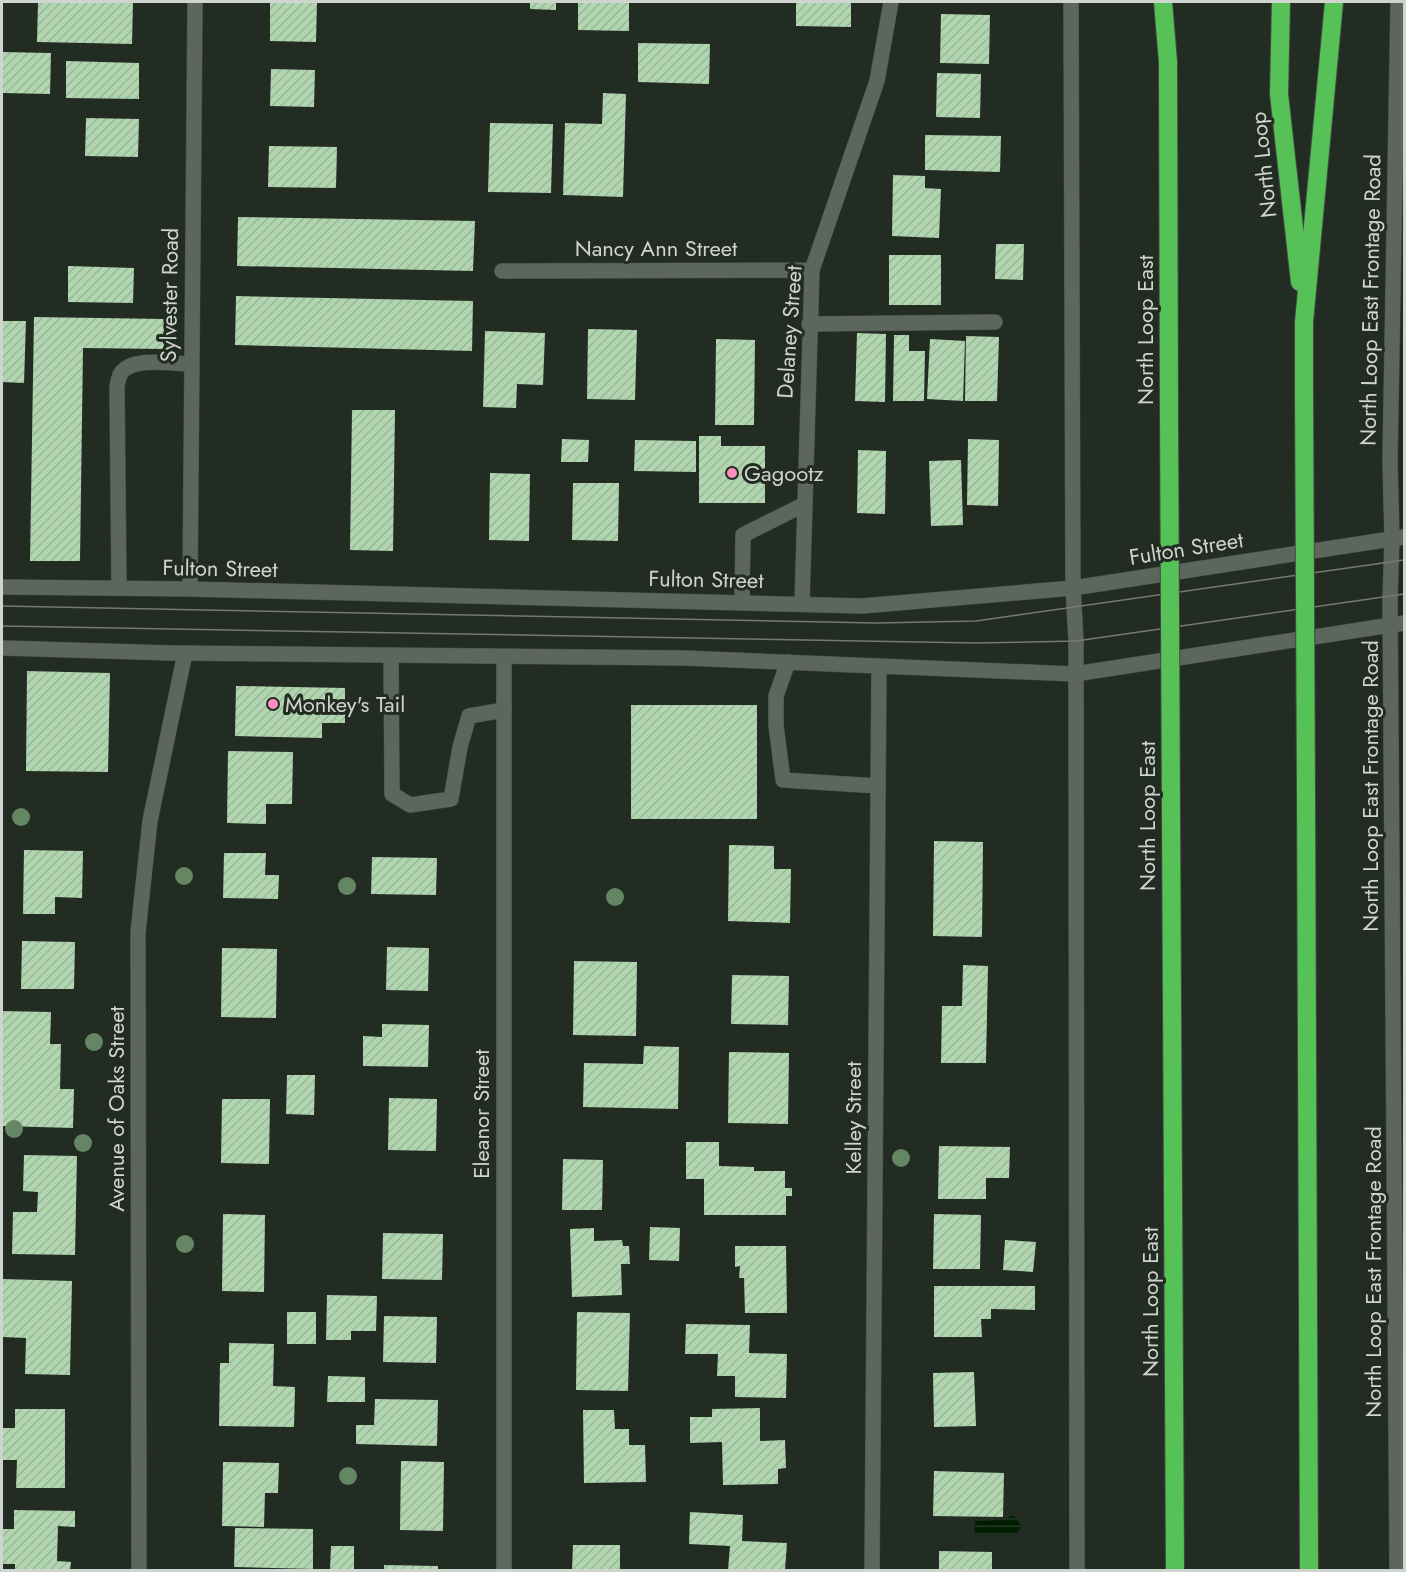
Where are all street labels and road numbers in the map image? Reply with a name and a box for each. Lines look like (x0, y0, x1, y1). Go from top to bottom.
street label: North Loop (1242, 110, 1284, 220)
street label: North Loop East Frontage Road (1351, 154, 1389, 446)
street label: Sylvester Road (152, 227, 186, 363)
street label: Nancy Ann Street (575, 232, 738, 264)
street label: North Loop East (1129, 254, 1161, 405)
street label: Delaney Street (768, 264, 810, 400)
street label: Fulton Street (1127, 523, 1246, 573)
street label: Fulton Street (162, 551, 279, 585)
street label: Fulton Street (648, 562, 765, 596)
street label: North Loop East Frontage Road (1354, 640, 1386, 932)
street label: North Loop East (1131, 740, 1163, 891)
street label: Avenue of Oaks Street (100, 1005, 132, 1212)
street label: Eleanor Street (465, 1049, 497, 1179)
street label: Kelley Street (837, 1061, 869, 1175)
street label: North Loop East Frontage Road (1357, 1126, 1389, 1418)
street label: North Loop East (1134, 1226, 1166, 1377)

